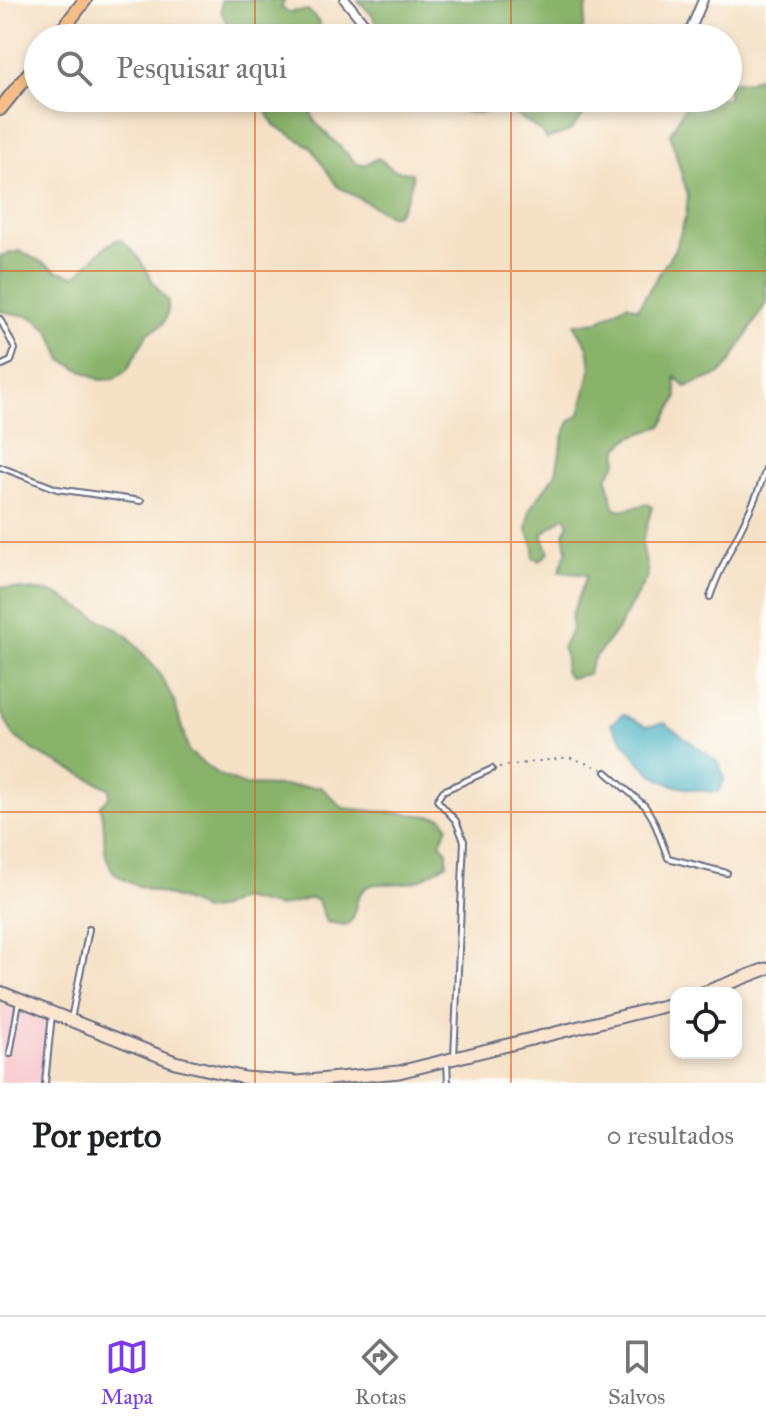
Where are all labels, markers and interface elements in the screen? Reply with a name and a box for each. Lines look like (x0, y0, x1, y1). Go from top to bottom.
search box (24, 24, 742, 112)
icon: search (52, 46, 96, 90)
text: Pesquisar aqui (116, 50, 287, 86)
map controls (670, 987, 742, 1059)
button: locate (670, 987, 742, 1059)
text: Por perto (32, 1115, 161, 1156)
text: 0 resultados (607, 1119, 734, 1151)
tab: Mapa (101, 1335, 153, 1410)
tab: Rotas (355, 1335, 406, 1410)
tab: Salvos (608, 1335, 665, 1410)

